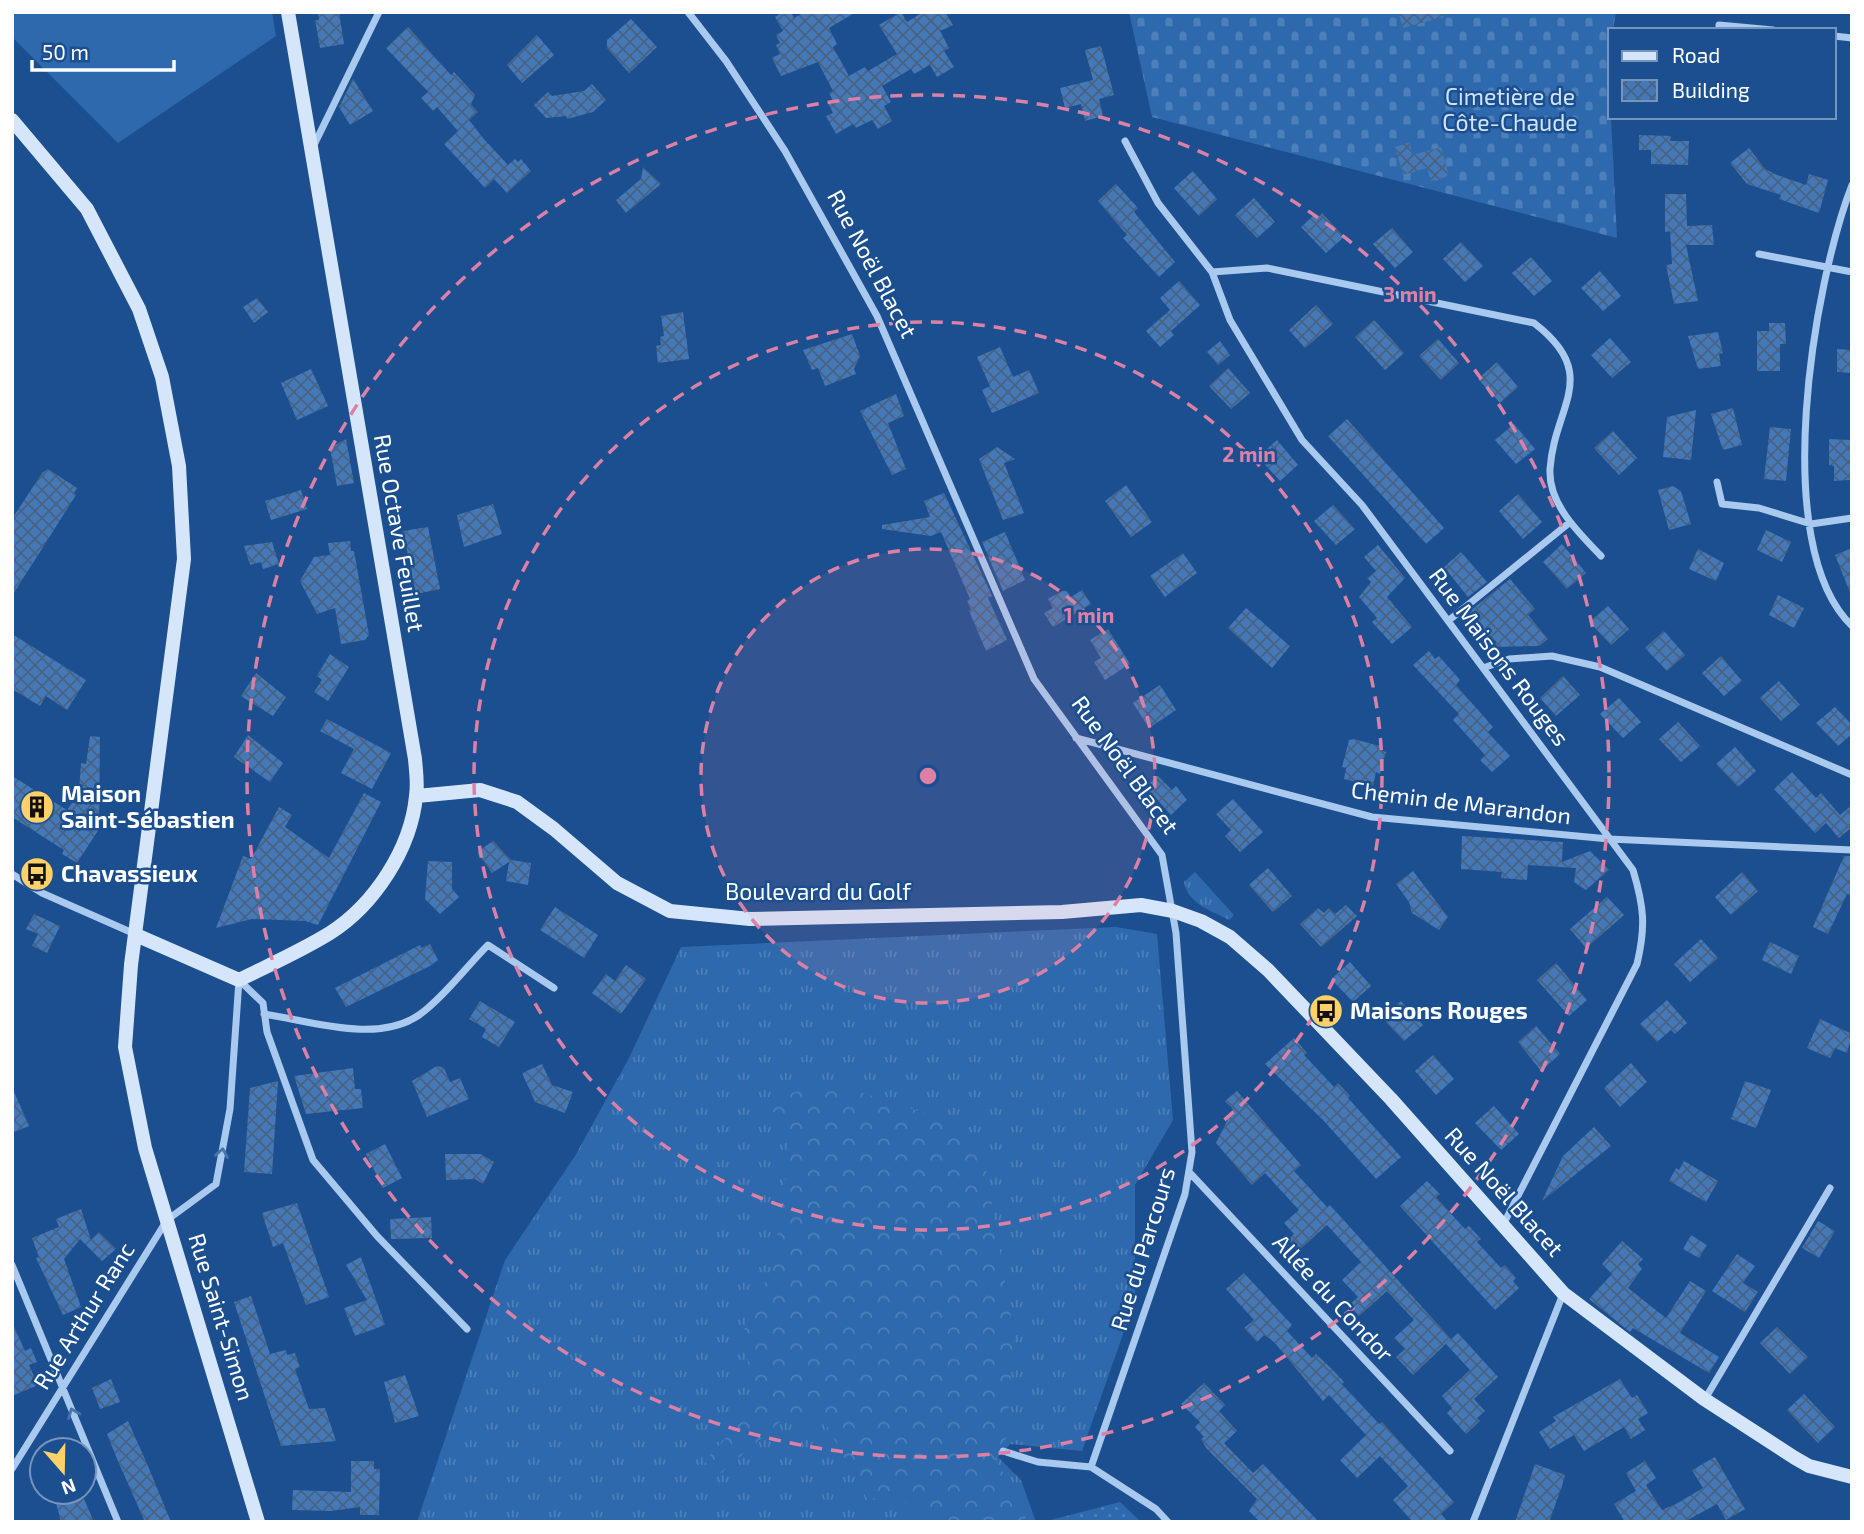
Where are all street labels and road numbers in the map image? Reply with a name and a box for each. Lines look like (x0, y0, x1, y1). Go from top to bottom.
street label: Rue Noël Blacet (822, 185, 924, 343)
street label: Rue Octave Feuillet (369, 432, 431, 634)
street label: Rue Maisons Rouges (1424, 562, 1576, 751)
street label: Rue Noël Blacet (1066, 690, 1185, 839)
street label: Chemin de Marandon (1350, 775, 1573, 829)
street label: Boulevard du Golf (725, 877, 912, 905)
street label: Rue Noël Blacet (1440, 1121, 1570, 1262)
street label: Rue du Parcours (1104, 1164, 1180, 1334)
street label: Allée du Condor (1267, 1228, 1400, 1367)
street label: Rue Saint-Simon (183, 1230, 261, 1404)
street label: Rue Arthur Ranc (27, 1237, 140, 1394)

